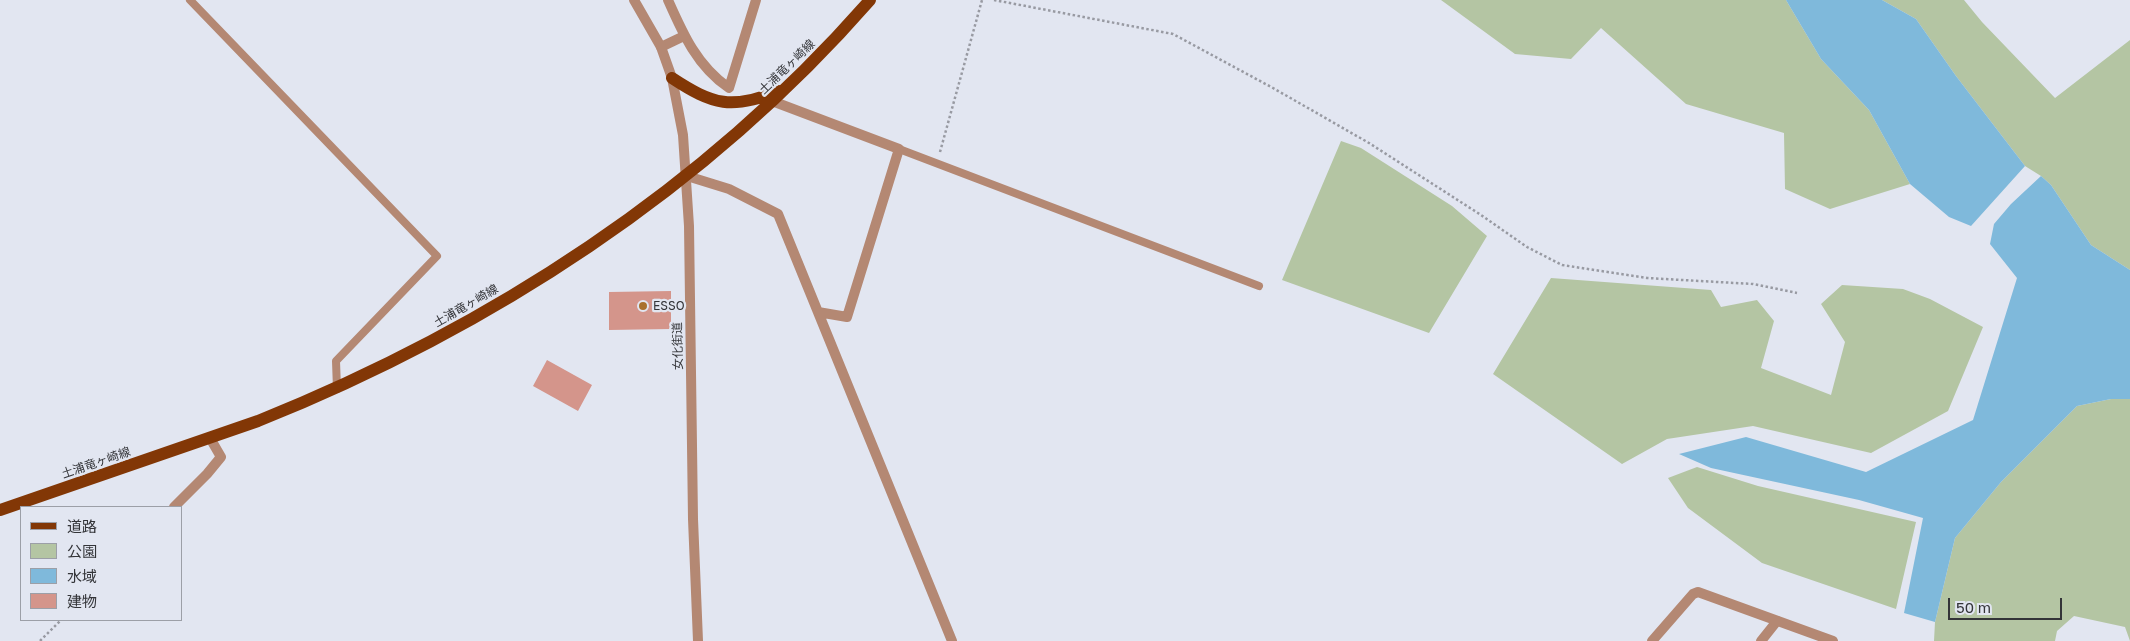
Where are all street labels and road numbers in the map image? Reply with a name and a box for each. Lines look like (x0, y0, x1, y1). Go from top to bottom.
street label: 土浦竜ヶ崎線 (756, 37, 818, 97)
street label: 土浦竜ヶ崎線 (431, 282, 501, 330)
street label: 女化街道 (670, 322, 686, 370)
street label: 土浦竜ヶ崎線 (60, 444, 132, 482)

